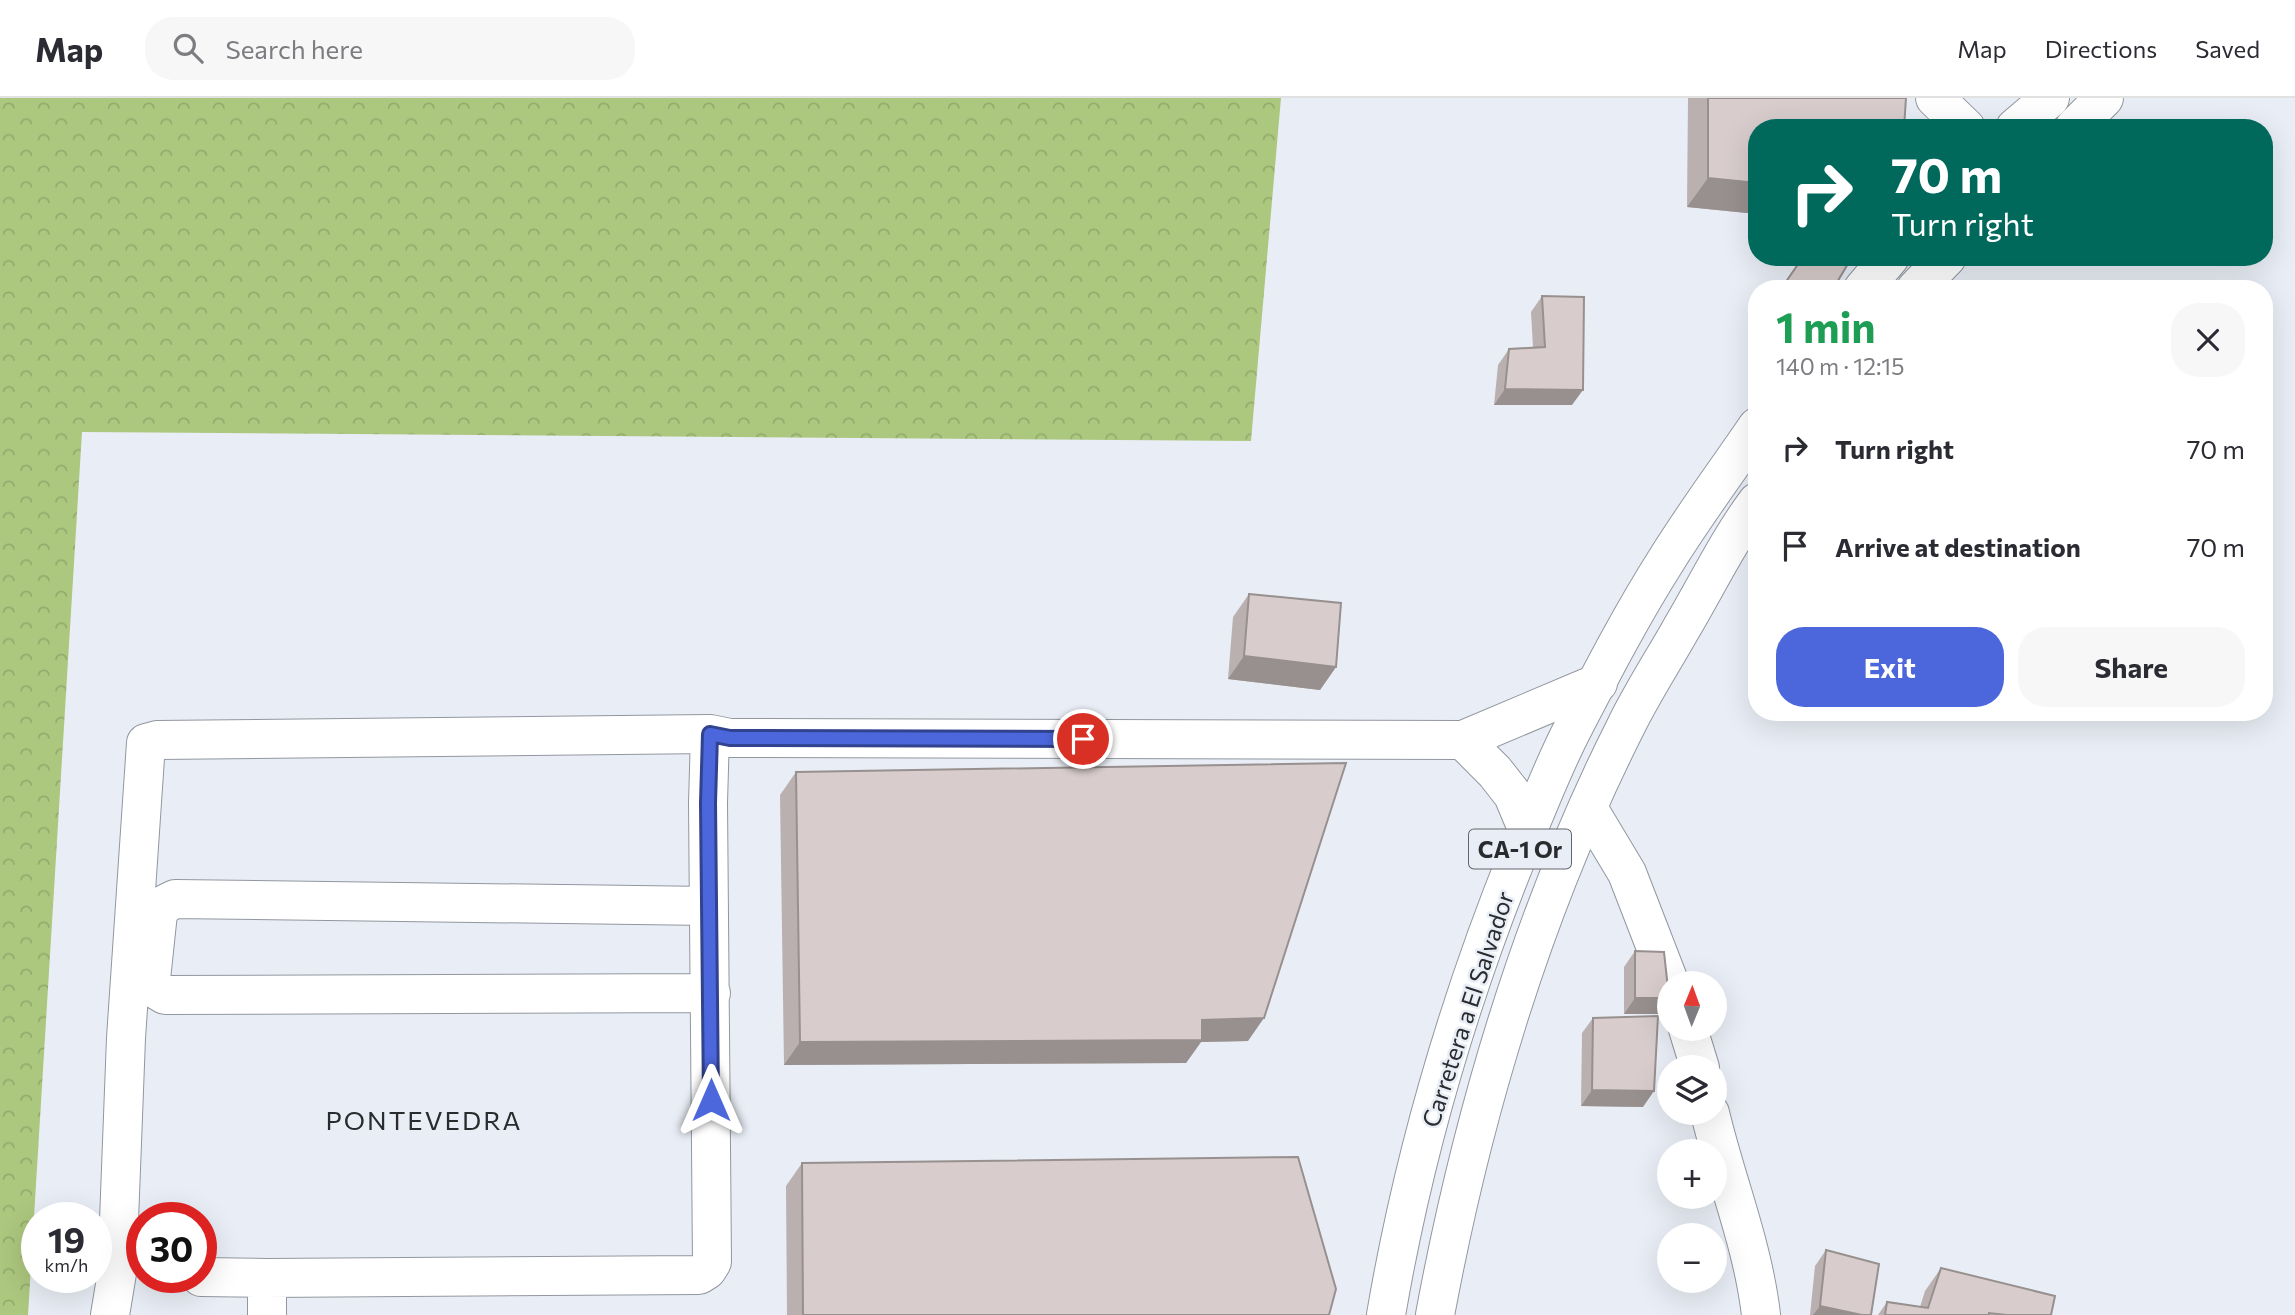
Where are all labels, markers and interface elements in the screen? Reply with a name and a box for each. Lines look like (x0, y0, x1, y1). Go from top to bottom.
search box (145, 17, 635, 80)
text: Map (35, 28, 103, 69)
icon: search (169, 29, 207, 67)
text: Search here (225, 33, 363, 64)
text: Map (1957, 34, 2007, 63)
text: Directions (2045, 34, 2157, 63)
text: Saved (2195, 34, 2260, 63)
text: 70 m (1891, 143, 2002, 203)
icon: right (1776, 147, 1867, 238)
text: Turn right (1891, 203, 2034, 243)
text: 1 min (1776, 300, 1876, 352)
button: close (2171, 303, 2245, 377)
text: 140 m · 12:15 (1776, 352, 1904, 380)
icon: right (1776, 429, 1814, 467)
text: Turn right (1835, 433, 1954, 464)
text: 70 m (2187, 433, 2245, 464)
icon: arrive (1776, 527, 1814, 565)
text: Arrive at destination (1835, 531, 2081, 562)
text: 70 m (2187, 531, 2245, 562)
button: Exit (1776, 627, 2004, 707)
button: Share (2018, 627, 2245, 707)
pin (1053, 709, 1113, 769)
icon: arrive (1064, 720, 1102, 758)
road number: CA-1 Or (1469, 830, 1571, 869)
street label: Carretera a El Salvador (1415, 887, 1519, 1131)
north arrow (1657, 971, 1727, 1041)
map controls (1657, 971, 1727, 1293)
button: layers (1657, 1055, 1727, 1125)
position arrow (674, 1063, 748, 1137)
district label: PONTEVEDRA (325, 1104, 523, 1135)
button: + (1657, 1139, 1727, 1209)
speed limit sign: 30 (126, 1202, 217, 1293)
text: 19 (48, 1217, 85, 1260)
button: − (1657, 1223, 1727, 1293)
text: km/h (45, 1254, 88, 1276)

